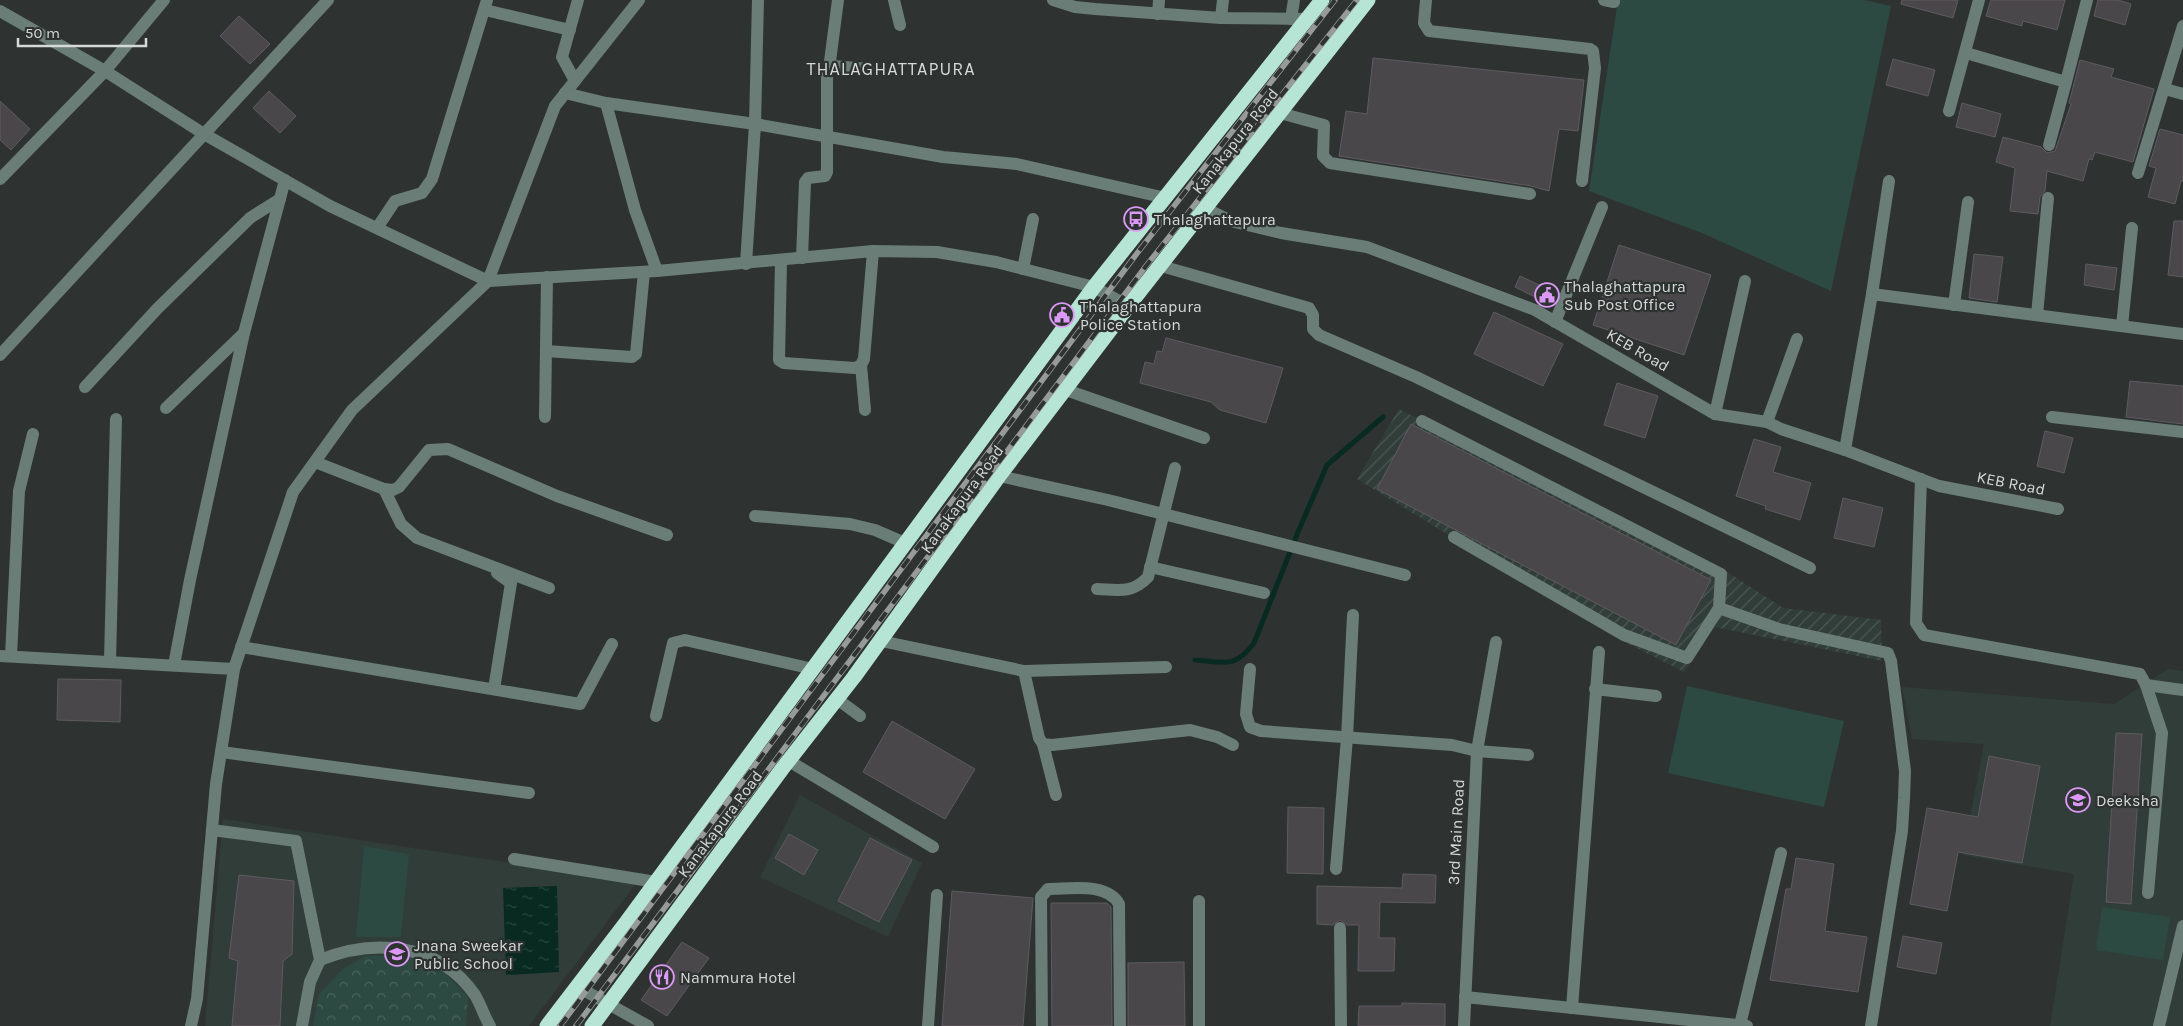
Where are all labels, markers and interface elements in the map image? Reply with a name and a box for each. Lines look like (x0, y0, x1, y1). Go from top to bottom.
scale bar (18, 15, 145, 47)
text: 50 m (25, 24, 60, 42)
district label: THALAGHATTAPURA (806, 58, 976, 80)
street label: Kanakapura Road (1188, 84, 1282, 198)
bus stop icon: Thalaghattapura (1123, 206, 1149, 232)
place label: Thalaghattapura (1154, 210, 1276, 229)
place label: Thalaghattapura Sub Post Office (1564, 277, 1686, 314)
public building icon: Thalaghattapura Sub Post Office (1534, 282, 1560, 308)
place label: Thalaghattapura Police Station (1080, 297, 1202, 334)
public building icon: Thalaghattapura Police Station (1049, 302, 1075, 328)
street label: KEB Road (1603, 324, 1673, 376)
street label: Kanakapura Road (916, 441, 1008, 557)
street label: KEB Road (1975, 467, 2047, 499)
street label: Kanakapura Road (674, 767, 766, 881)
street label: 3rd Main Road (1444, 779, 1468, 885)
school or university icon: Deeksha (2065, 787, 2091, 813)
place label: Deeksha (2096, 791, 2159, 810)
place label: Jnana Sweekar Public School (414, 936, 523, 973)
school or university icon: Jnana Sweekar Public School (384, 941, 410, 967)
restaurant icon: Nammura Hotel (649, 964, 675, 990)
place label: Nammura Hotel (680, 968, 796, 987)

